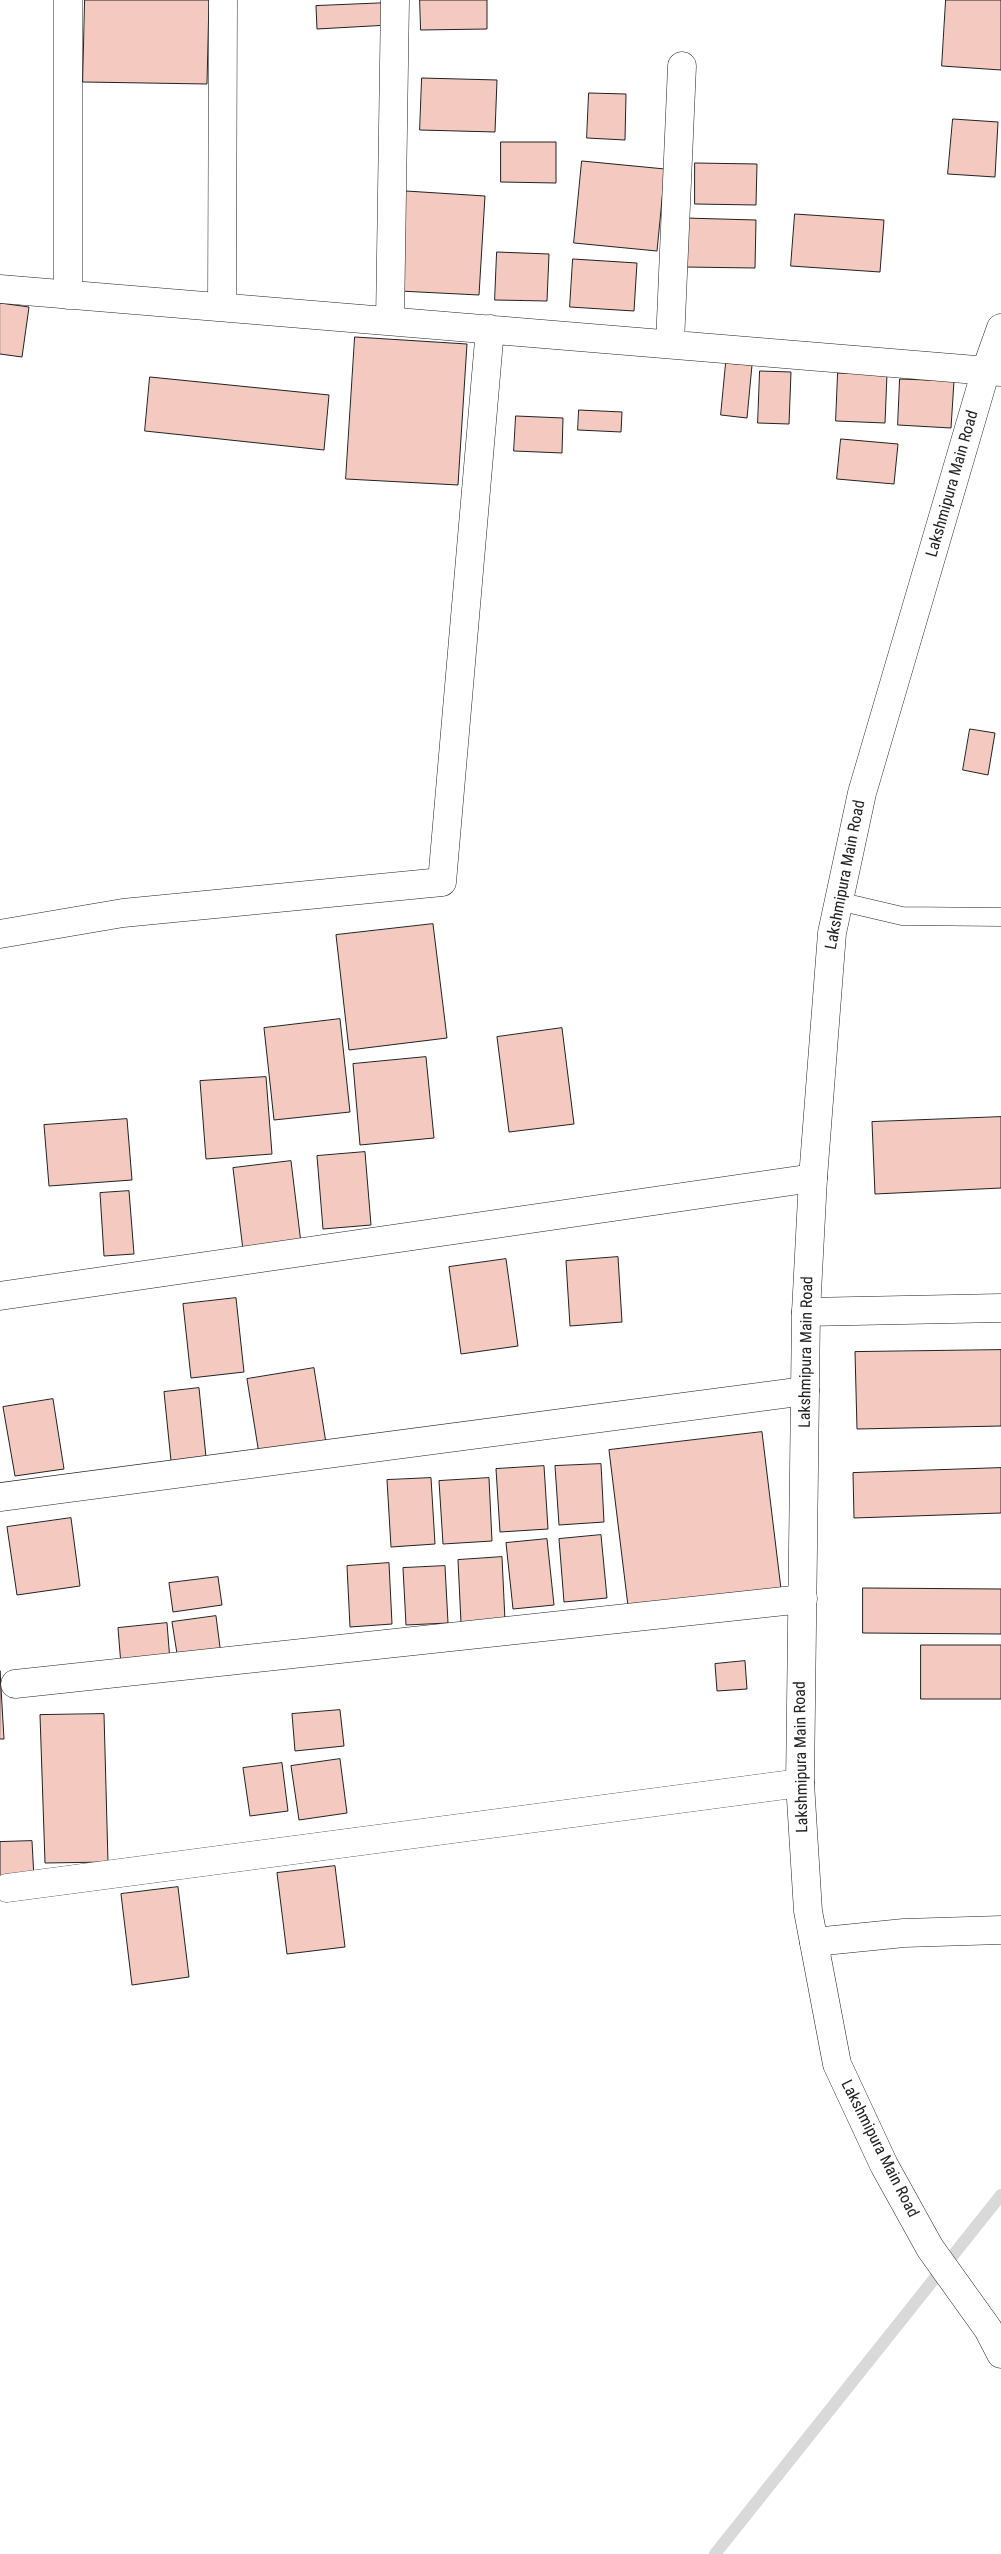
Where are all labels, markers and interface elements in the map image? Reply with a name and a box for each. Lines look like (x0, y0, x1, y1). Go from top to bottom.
street label: Lakshmipura Main Road (923, 408, 983, 560)
street label: Lakshmipura Main Road (822, 799, 870, 951)
street label: Lakshmipura Main Road (796, 1276, 818, 1428)
street label: Lakshmipura Main Road (791, 1681, 813, 1833)
street label: Lakshmipura Main Road (836, 2077, 922, 2221)

